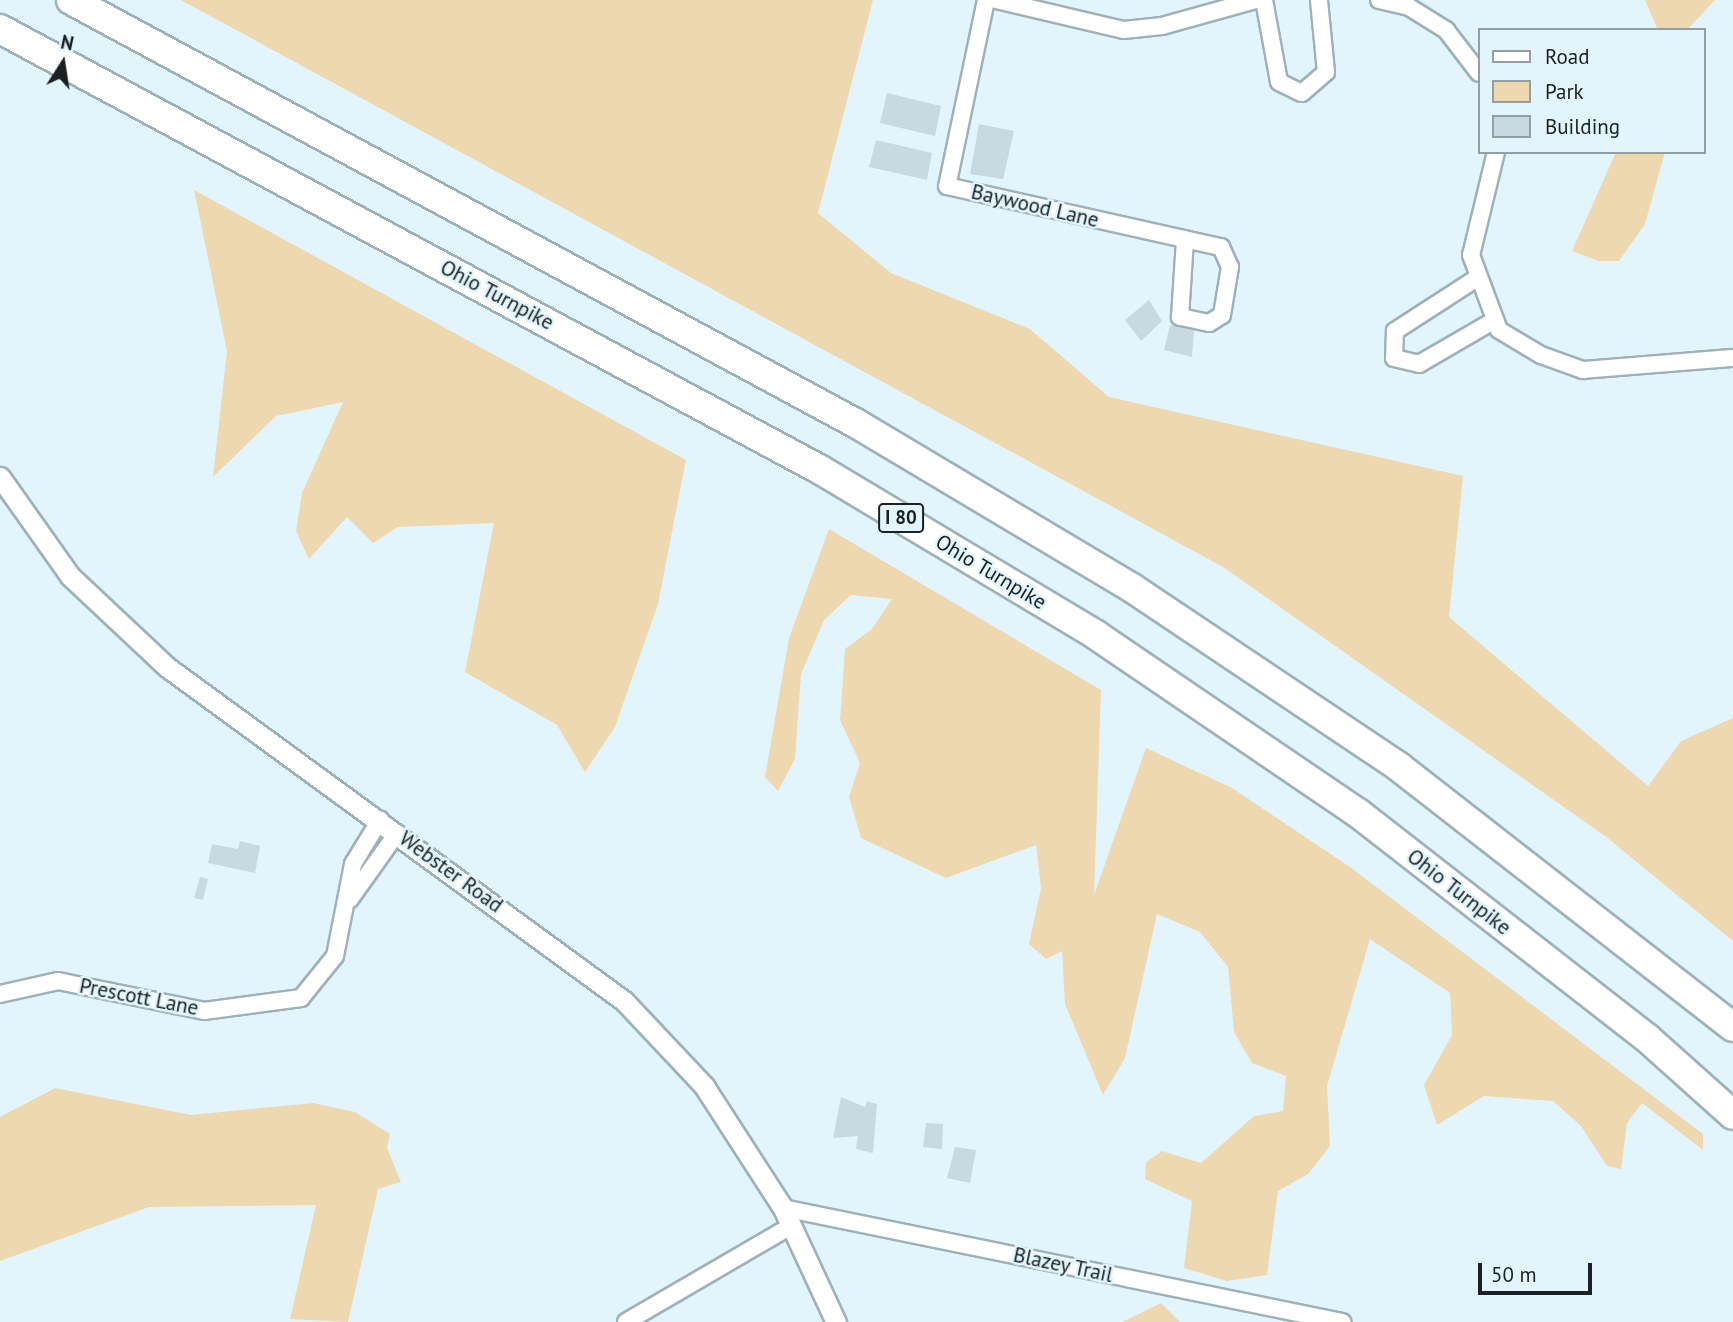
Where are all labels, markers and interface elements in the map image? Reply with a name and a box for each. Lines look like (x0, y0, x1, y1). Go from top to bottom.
north arrow (28, 28, 98, 98)
legend (1478, 28, 1705, 154)
text: N (59, 29, 76, 55)
text: Road (1545, 43, 1589, 70)
text: Park (1545, 78, 1584, 105)
text: Building (1545, 113, 1620, 140)
street label: Baywood Lane (969, 179, 1101, 233)
street label: Ohio Turnpike (436, 254, 558, 336)
road number: I 80 (876, 503, 926, 534)
street label: Ohio Turnpike (931, 529, 1051, 615)
street label: Webster Road (394, 826, 508, 918)
street label: Ohio Turnpike (1402, 844, 1516, 940)
street label: Prescott Lane (77, 973, 201, 1021)
street label: Blazey Trail (1010, 1242, 1116, 1288)
scale bar (1481, 1248, 1595, 1292)
text: 50 m (1491, 1261, 1537, 1288)

